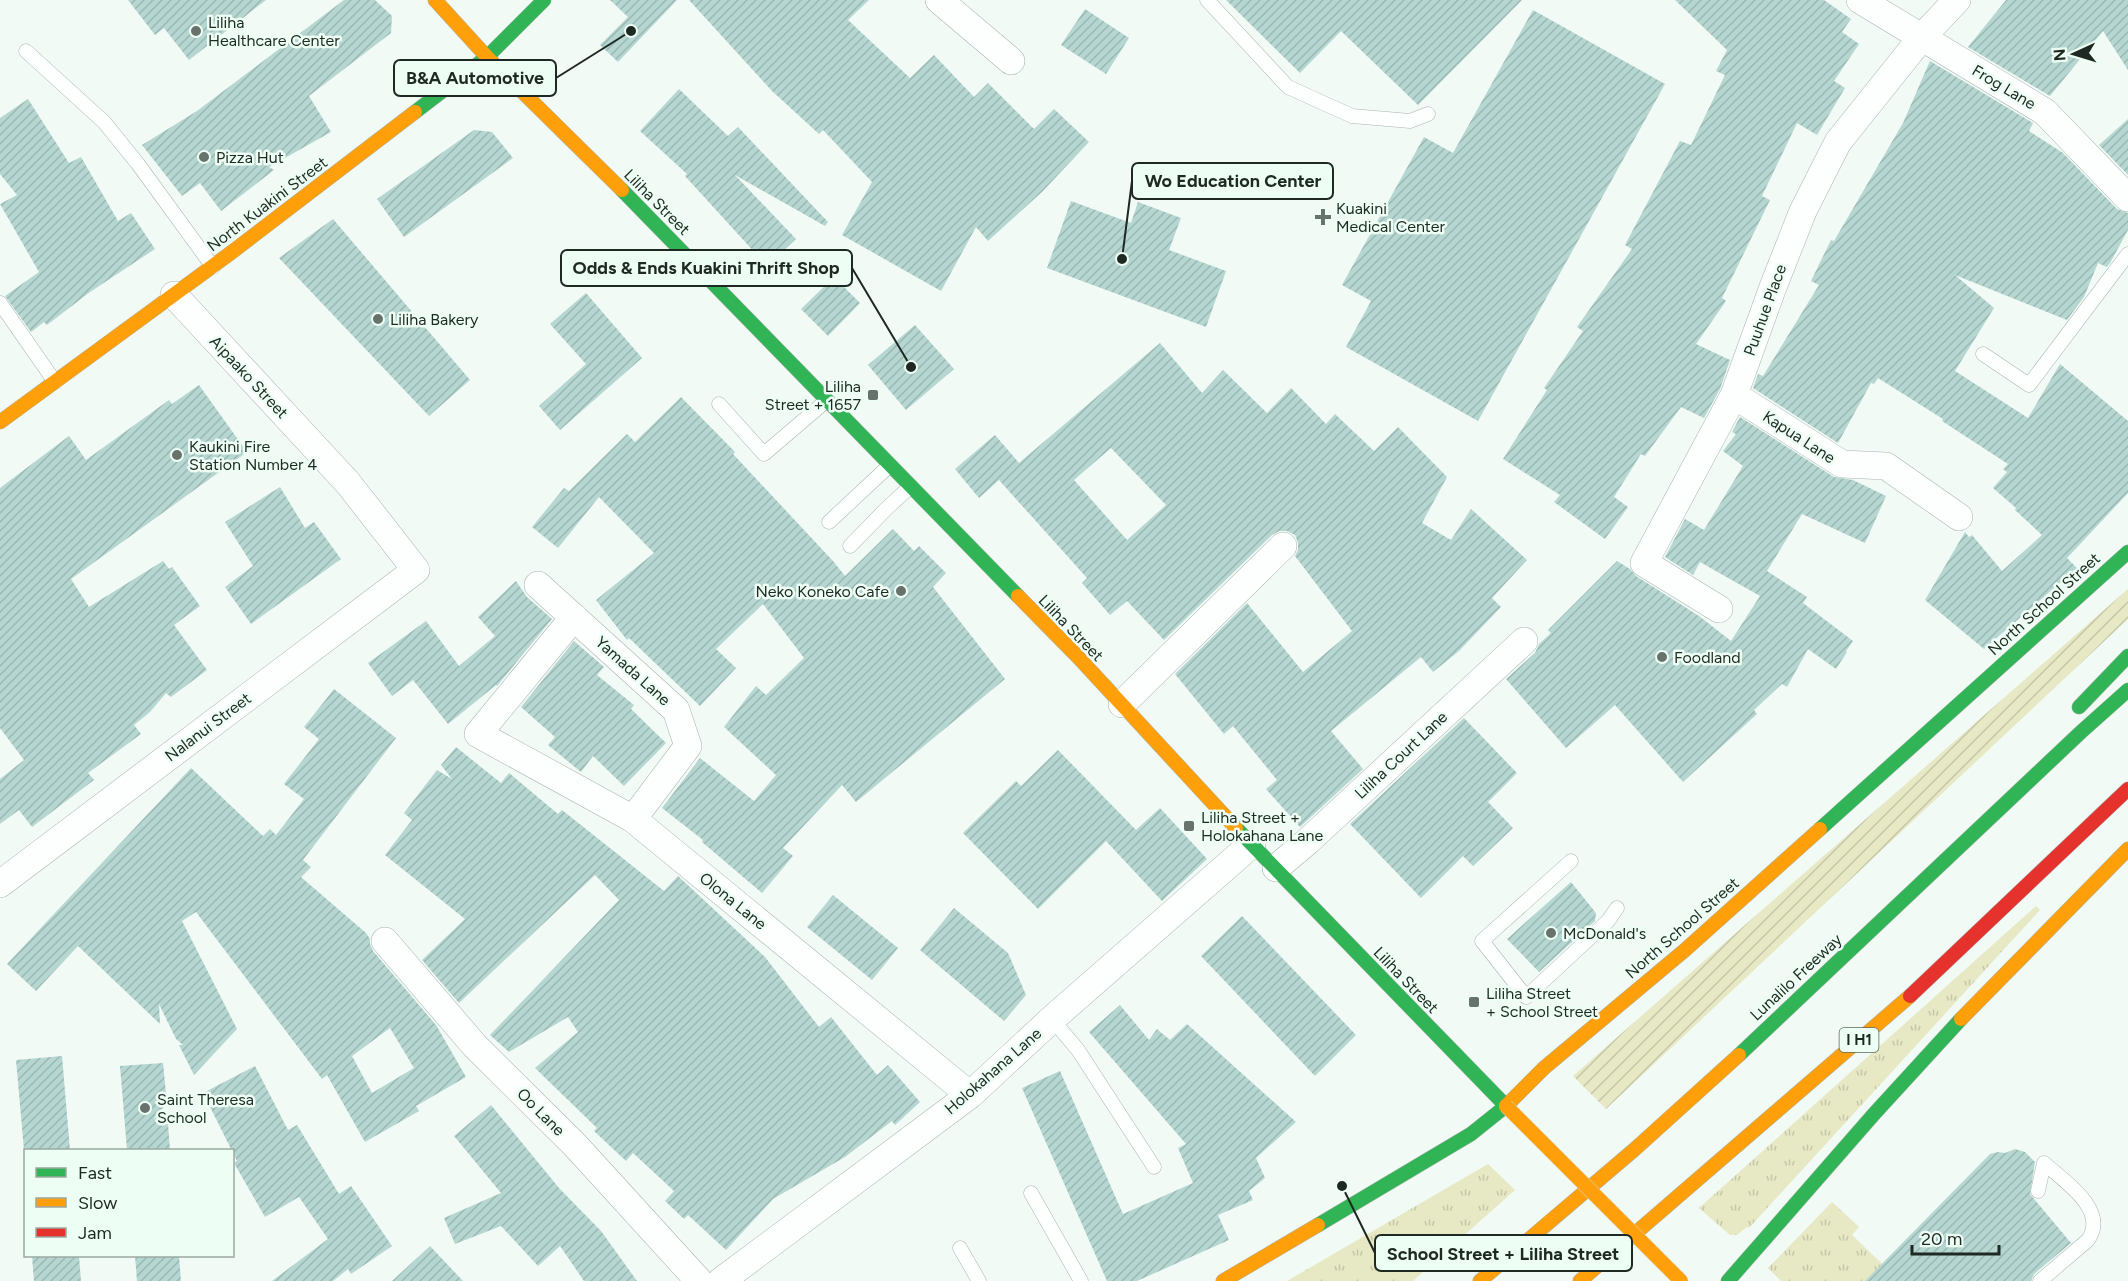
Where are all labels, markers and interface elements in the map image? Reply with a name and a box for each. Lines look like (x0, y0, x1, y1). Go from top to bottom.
place label: Liliha Healthcare Center (208, 13, 340, 50)
marker: Liliha Healthcare Center (189, 24, 203, 38)
north arrow (2044, 24, 2104, 84)
text: N (2050, 48, 2069, 62)
callout: B&A Automotive (394, 60, 556, 96)
street label: Frog Lane (1969, 61, 2039, 113)
text: B&A Automotive (406, 67, 544, 89)
place label: Pizza Hut (216, 148, 284, 167)
marker: Pizza Hut (197, 150, 211, 164)
street label: North Kuakini Street (203, 153, 331, 255)
callout: Wo Education Center (1132, 163, 1333, 199)
street label: Liliha Street (620, 165, 694, 239)
text: Wo Education Center (1145, 170, 1322, 192)
place label: Kuakini Medical Center (1336, 199, 1446, 236)
marker: Kuakini Medical Center (1314, 208, 1332, 226)
callout: Odds & Ends Kuakini Thrift Shop (561, 250, 852, 286)
text: Odds & Ends Kuakini Thrift Shop (572, 257, 840, 279)
street label: Puuhue Place (1740, 261, 1790, 358)
place label: Liliha Bakery (390, 310, 479, 329)
marker: Liliha Bakery (371, 312, 385, 326)
street label: Aipaako Street (206, 332, 292, 422)
place label: Liliha Street + 1657 (765, 377, 861, 414)
marker: Liliha Street + 1657 (866, 388, 880, 402)
street label: Kapua Lane (1759, 407, 1839, 468)
place label: Kaukini Fire Station Number 4 (189, 437, 317, 474)
marker: Kaukini Fire Station Number 4 (170, 448, 184, 462)
street label: North School Street (1984, 549, 2104, 659)
place label: Neko Koneko Cafe (755, 582, 889, 601)
marker: Neko Koneko Cafe (894, 584, 908, 598)
street label: Liliha Street (1035, 591, 1107, 665)
street label: Yamada Lane (592, 632, 675, 710)
place label: Foodland (1674, 648, 1741, 667)
marker: Foodland (1655, 650, 1669, 664)
street label: Nalanui Street (161, 689, 255, 765)
street label: Liliha Court Lane (1351, 707, 1451, 803)
place label: Liliha Street + Holokahana Lane (1201, 808, 1323, 845)
marker: Liliha Street + Holokahana Lane (1182, 819, 1196, 833)
street label: Olona Lane (696, 868, 770, 934)
street label: North School Street (1621, 874, 1743, 982)
place label: McDonald's (1563, 924, 1646, 943)
marker: McDonald's (1544, 926, 1558, 940)
street label: Lunalilo Freeway (1746, 929, 1846, 1024)
street label: Liliha Street (1370, 943, 1442, 1017)
place label: Liliha Street + School Street (1486, 984, 1598, 1021)
marker: Liliha Street + School Street (1467, 995, 1481, 1009)
street label: Holokahana Lane (941, 1024, 1046, 1118)
road number: I H1 (1840, 1028, 1878, 1052)
street label: Oo Lane (513, 1084, 569, 1140)
place label: Saint Theresa School (157, 1090, 254, 1127)
marker: Saint Theresa School (138, 1101, 152, 1115)
legend (24, 1149, 234, 1257)
text: Fast (78, 1162, 112, 1184)
text: Slow (78, 1192, 117, 1214)
scale bar (1912, 1218, 1999, 1256)
text: Jam (78, 1222, 112, 1244)
text: 20 m (1921, 1228, 1962, 1250)
callout: School Street + Liliha Street (1375, 1235, 1632, 1271)
text: School Street + Liliha Street (1387, 1243, 1619, 1265)

